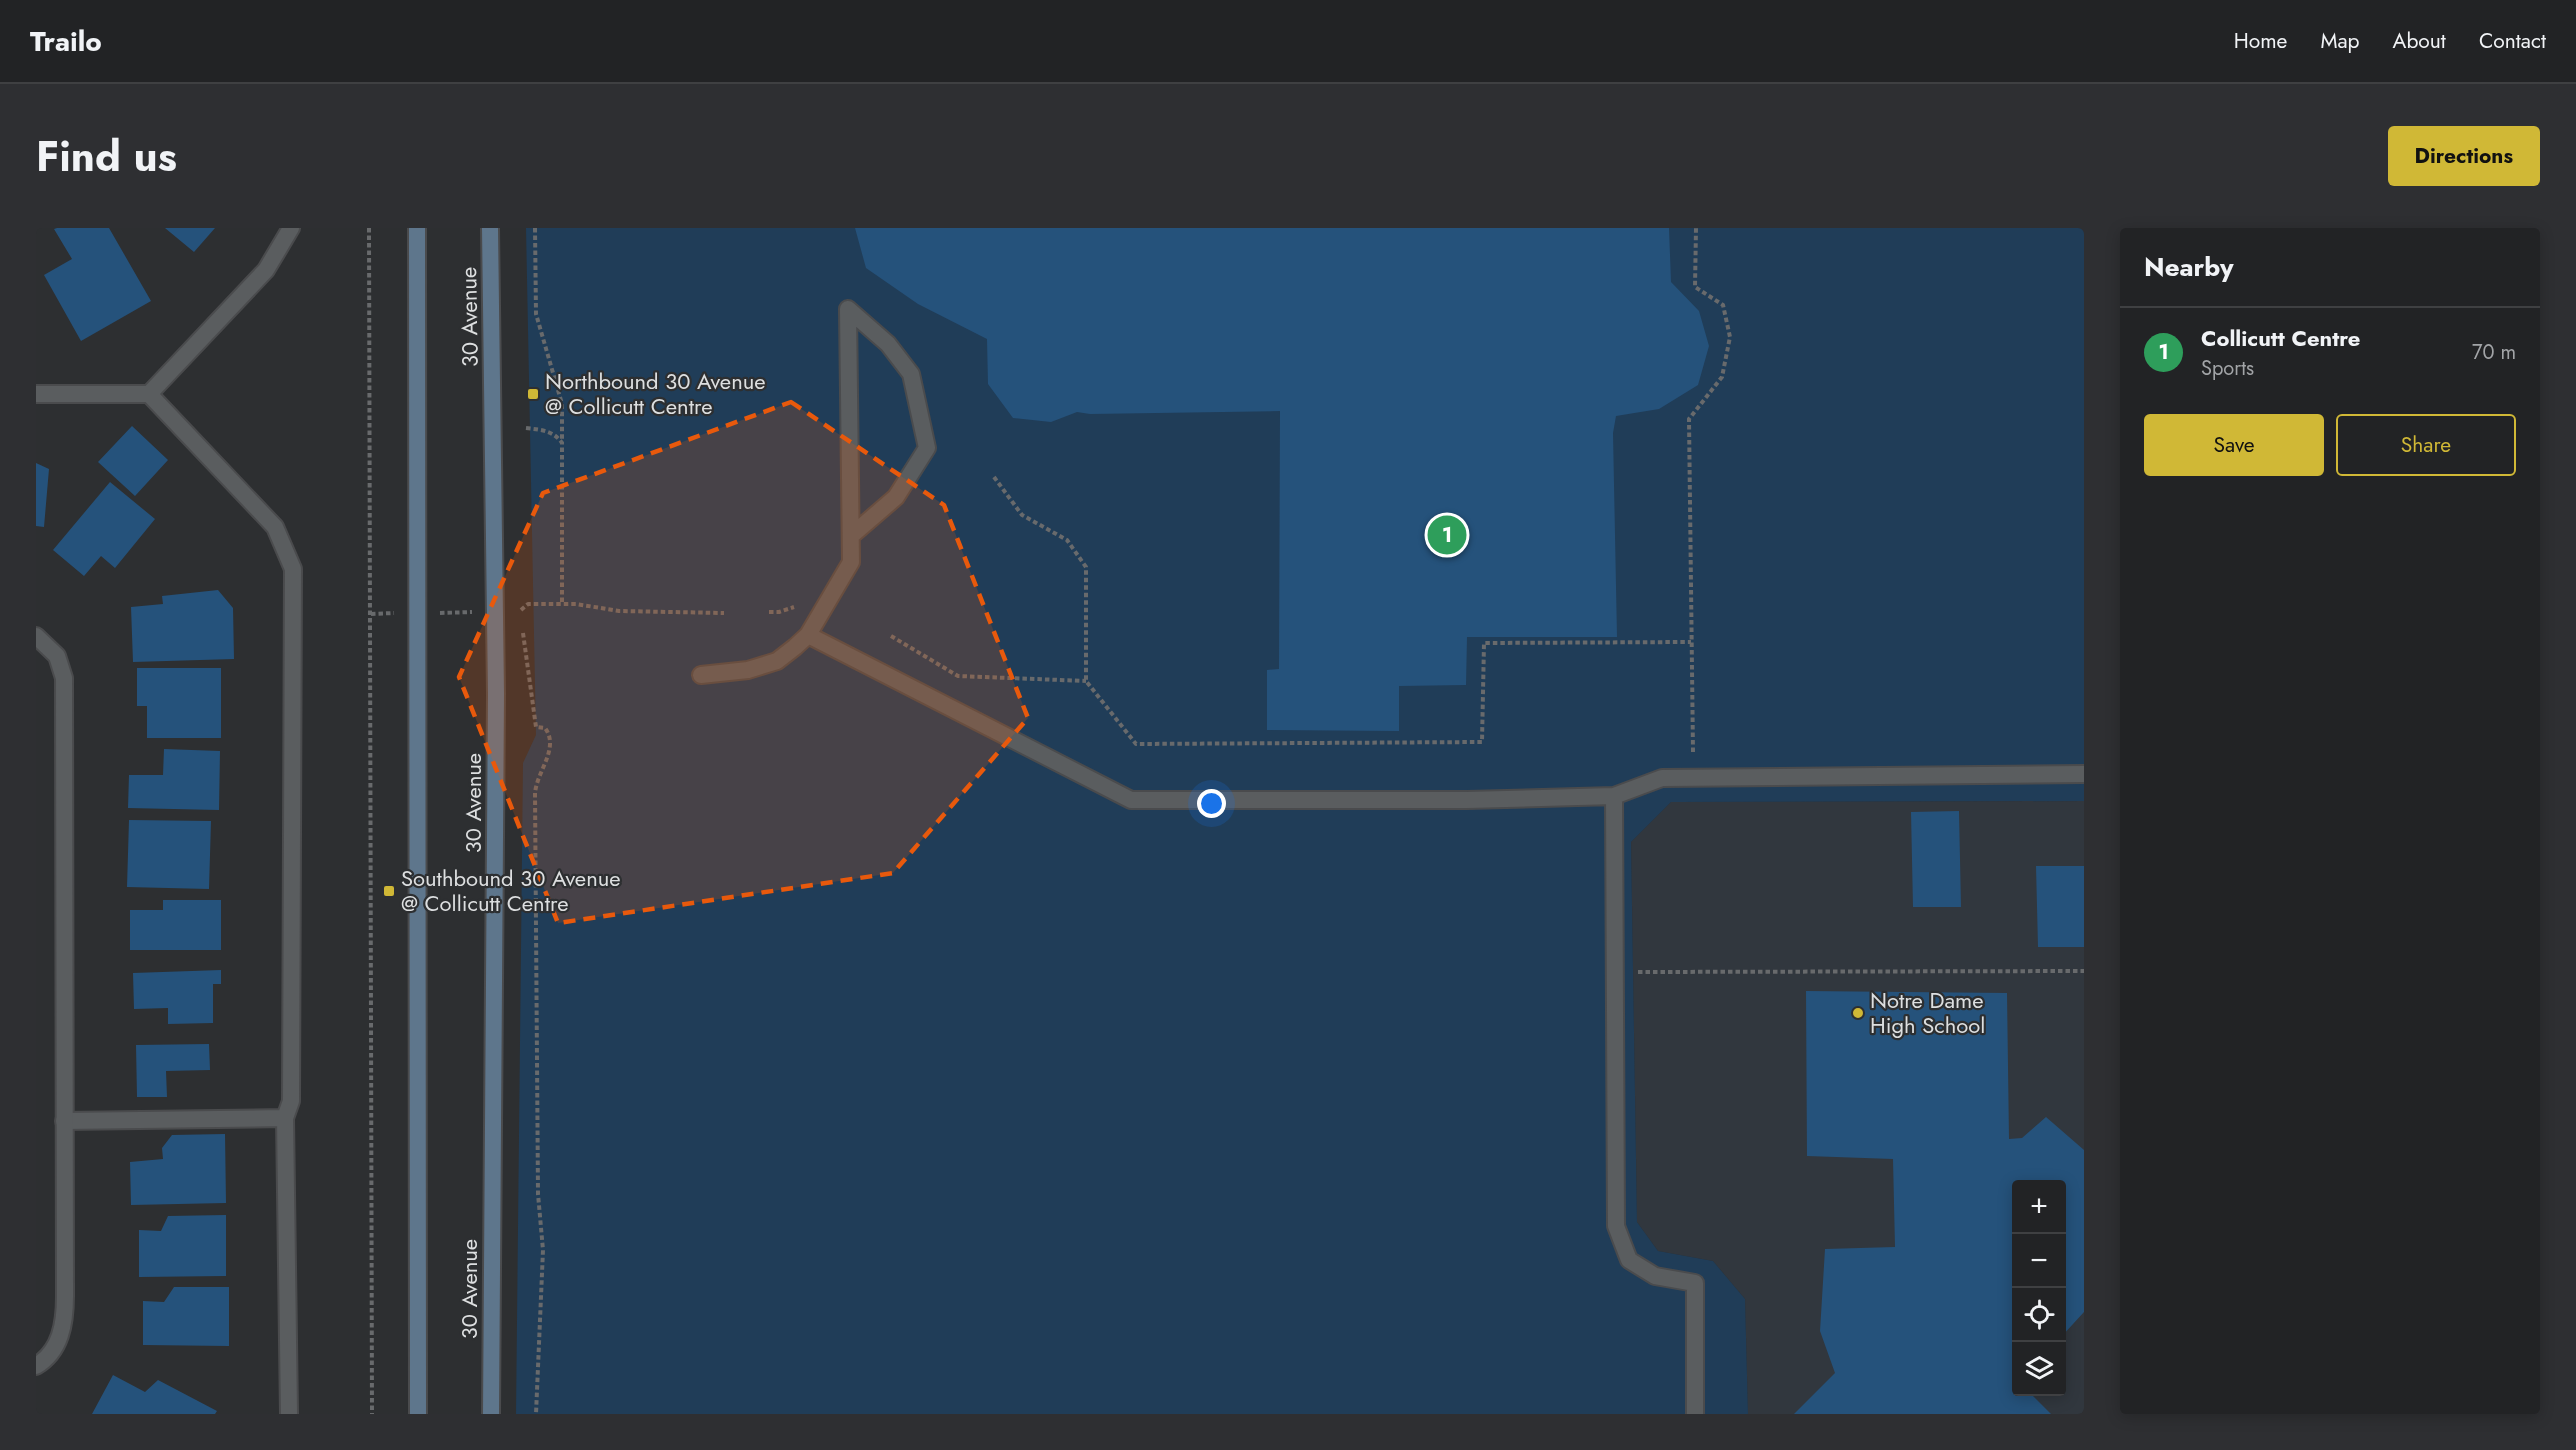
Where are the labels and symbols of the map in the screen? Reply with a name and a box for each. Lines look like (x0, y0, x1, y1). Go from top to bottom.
street label: 30 Avenue (452, 267, 486, 367)
place label: Northbound 30 Avenue @ Collicutt Centre (545, 365, 766, 422)
marker: Northbound 30 Avenue @ Collicutt Centre (526, 387, 540, 401)
pin: 1 (1428, 512, 1466, 558)
street label: 30 Avenue (457, 753, 489, 853)
your location (1197, 789, 1226, 818)
place label: Southbound 30 Avenue @ Collicutt Centre (401, 862, 621, 919)
marker: Southbound 30 Avenue @ Collicutt Centre (382, 884, 396, 898)
place label: Notre Dame High School (1870, 984, 1985, 1041)
marker: Notre Dame High School (1851, 1006, 1865, 1020)
street label: 30 Avenue (453, 1239, 485, 1339)

